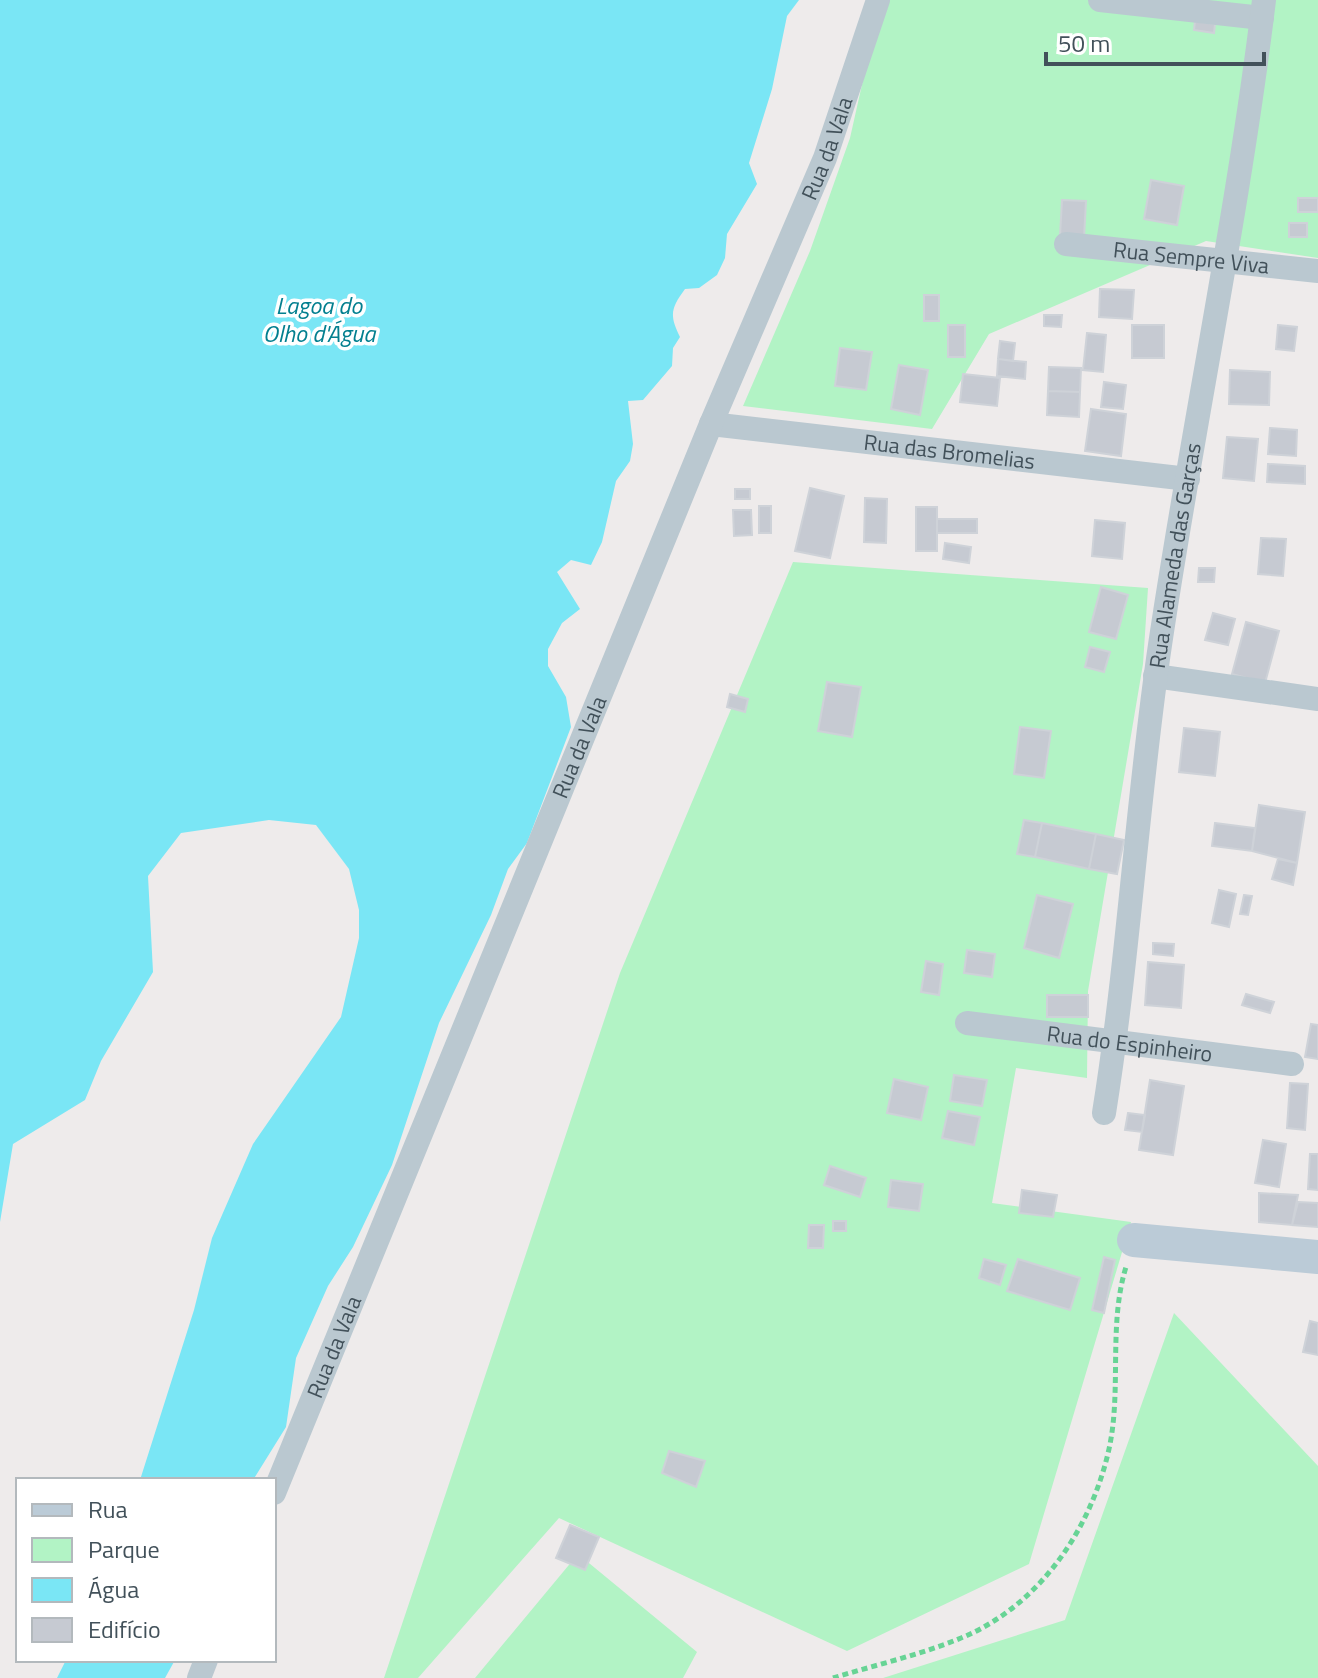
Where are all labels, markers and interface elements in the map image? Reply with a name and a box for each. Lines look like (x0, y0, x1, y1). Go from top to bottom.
scale bar (1046, 16, 1264, 66)
text: 50 m (1058, 25, 1110, 61)
street label: Rua da Vala (792, 92, 861, 205)
street label: Rua Sempre Viva (1112, 232, 1271, 283)
water label: Lagoa do Olho d'Água (263, 287, 377, 351)
street label: Rua das Bromelias (862, 425, 1037, 478)
street label: Rua Alameda das Garças (1140, 440, 1210, 671)
street label: Rua da Vala (543, 691, 615, 803)
street label: Rua do Espinheiro (1045, 1016, 1215, 1071)
street label: Rua da Vala (298, 1290, 370, 1403)
legend (16, 1478, 276, 1662)
text: Rua (88, 1491, 127, 1527)
text: Parque (88, 1531, 160, 1567)
text: Água (88, 1571, 139, 1607)
text: Edifício (88, 1611, 161, 1647)

